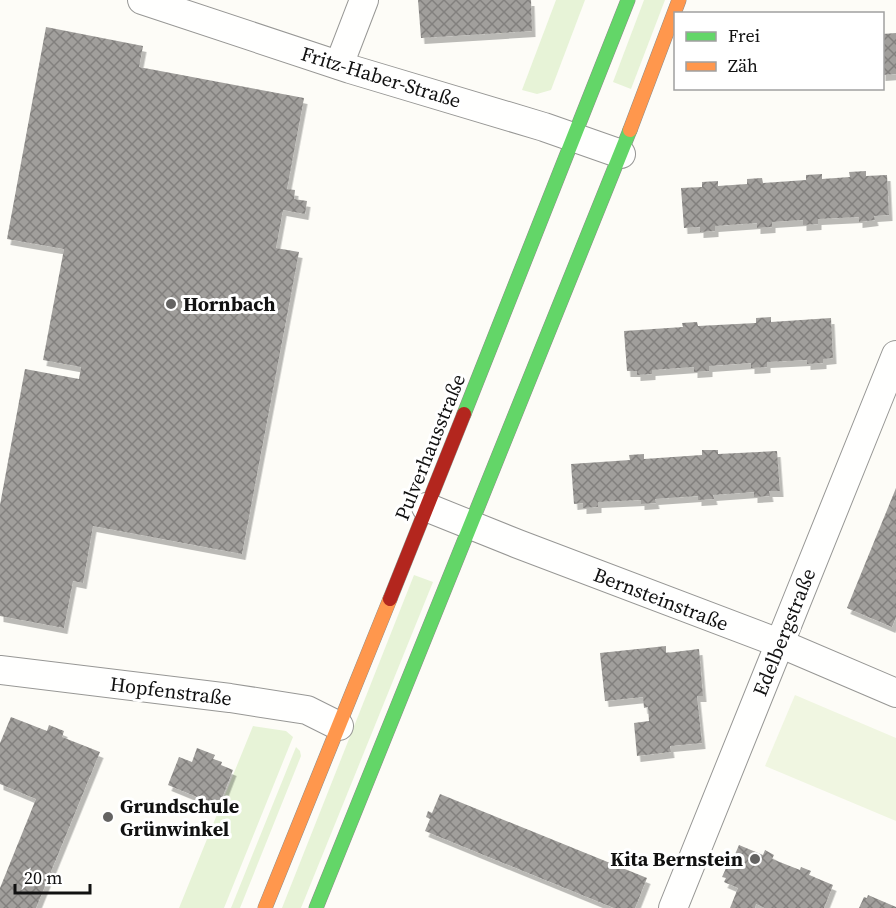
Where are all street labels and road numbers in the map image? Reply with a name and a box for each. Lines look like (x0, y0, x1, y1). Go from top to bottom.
street label: Fritz-Haber-Straße (298, 39, 464, 115)
street label: Pulverhausstraße (388, 370, 472, 524)
street label: Bernsteinstraße (589, 560, 733, 638)
street label: Edelbergstraße (746, 564, 822, 700)
street label: Hopfenstraße (108, 670, 234, 712)

